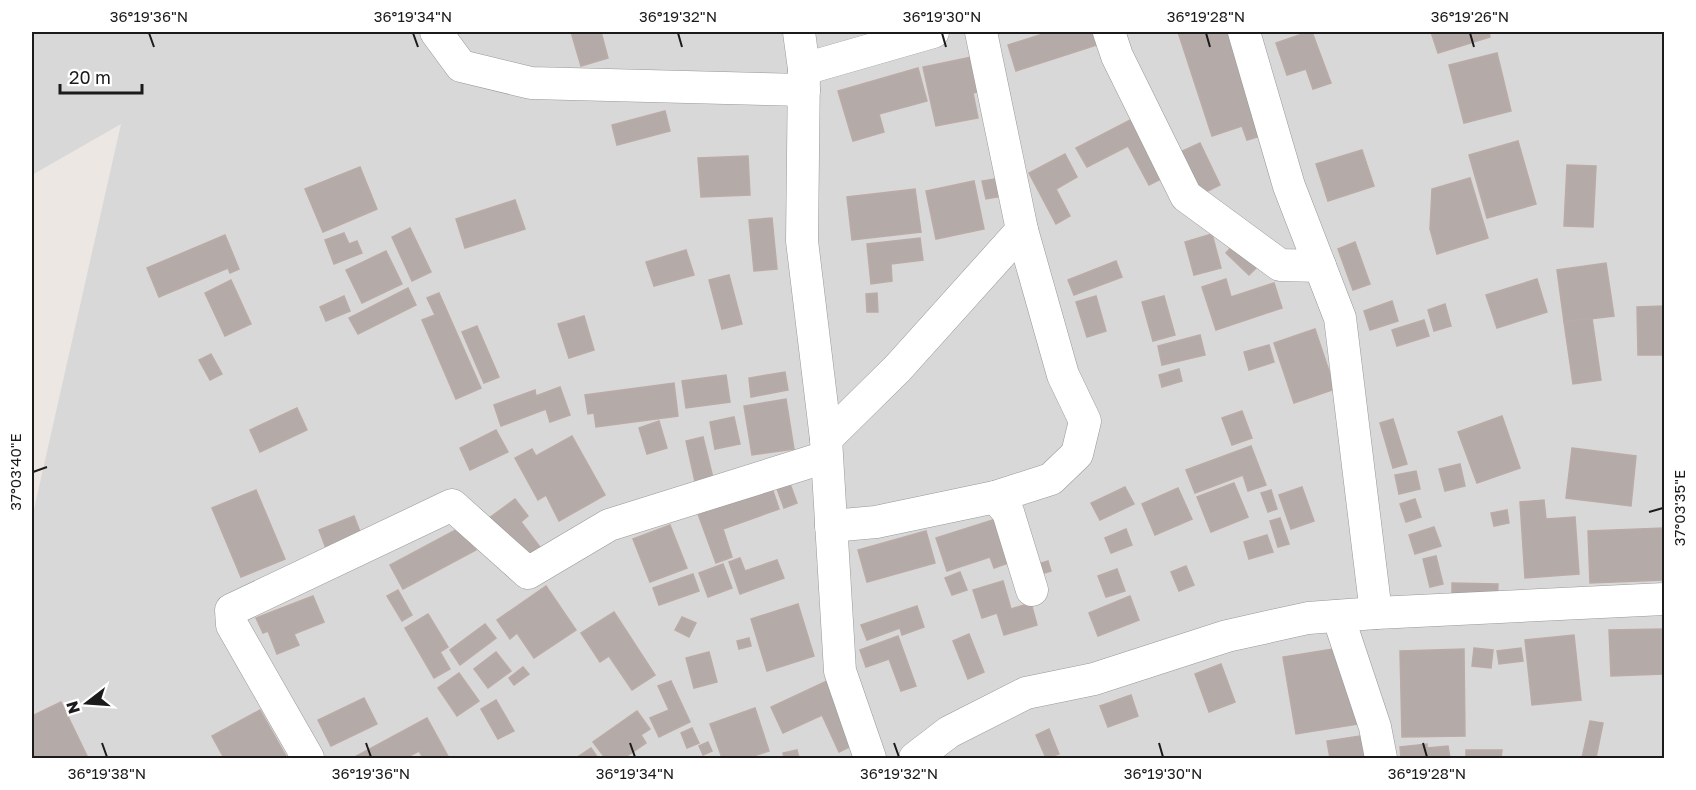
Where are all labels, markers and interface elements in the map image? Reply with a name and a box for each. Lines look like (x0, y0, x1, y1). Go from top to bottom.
text: 36°19'36"N (110, 7, 188, 25)
text: 36°19'34"N (374, 7, 452, 25)
text: 36°19'32"N (639, 7, 717, 25)
text: 36°19'30"N (903, 7, 981, 25)
text: 36°19'28"N (1167, 7, 1245, 25)
text: 36°19'26"N (1431, 7, 1509, 25)
scale bar (60, 57, 142, 95)
text: 20 m (69, 66, 111, 88)
text: 37°03'40"E (6, 433, 24, 511)
text: 37°03'35"E (1670, 470, 1688, 546)
north arrow (57, 673, 117, 733)
text: N (61, 699, 84, 716)
text: 36°19'38"N (68, 764, 146, 782)
text: 36°19'36"N (332, 764, 410, 782)
text: 36°19'34"N (596, 764, 674, 782)
text: 36°19'32"N (860, 764, 938, 782)
text: 36°19'30"N (1124, 764, 1202, 782)
text: 36°19'28"N (1388, 764, 1466, 782)

